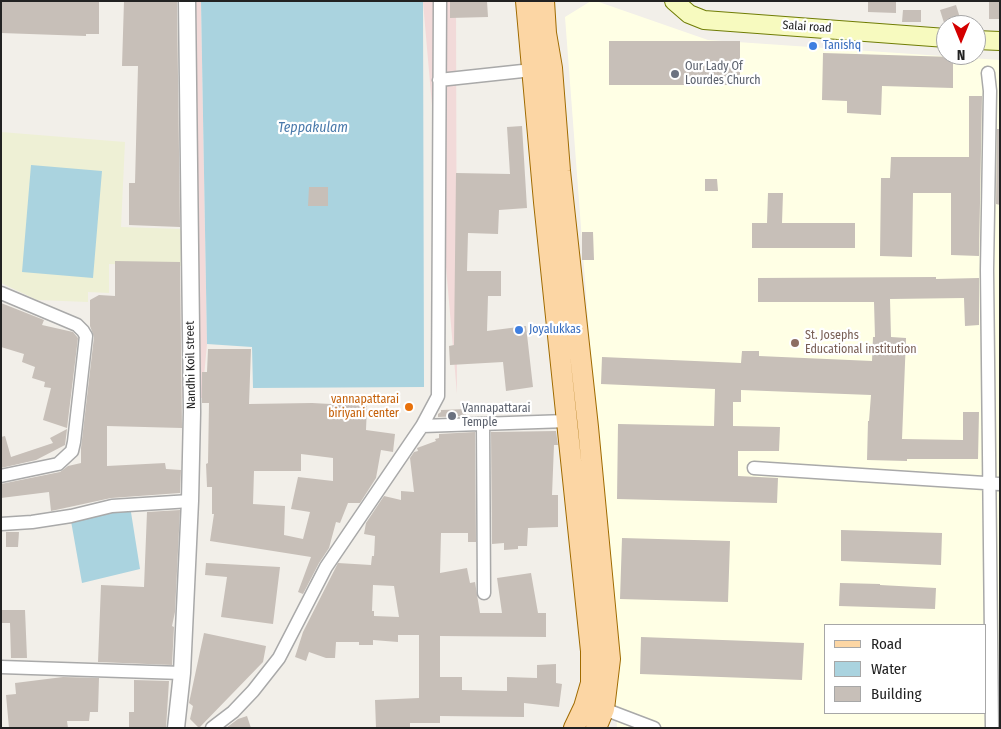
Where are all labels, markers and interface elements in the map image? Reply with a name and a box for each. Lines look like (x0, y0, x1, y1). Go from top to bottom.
north arrow (936, 15, 986, 65)
street label: Salai road (782, 18, 832, 36)
place label: Tanishq (823, 39, 861, 53)
marker: Tanishq (807, 40, 819, 52)
text: N (957, 46, 965, 63)
place label: Our Lady Of Lourdes Church (685, 60, 761, 88)
marker: Our Lady Of Lourdes Church (669, 68, 681, 80)
water label: Teppakulam (278, 120, 348, 136)
street label: Nandhi Koil street (183, 321, 199, 409)
place label: Joyalukkas (529, 323, 581, 337)
marker: Joyalukkas (513, 324, 525, 336)
place label: St. Josephs Educational institution (805, 329, 917, 357)
marker: St. Josephs Educational institution (789, 337, 801, 349)
place label: vannapattarai biriyani center (328, 393, 399, 421)
marker: vannapattarai biriyani center (403, 401, 415, 413)
place label: Vannapattarai Temple (462, 402, 531, 430)
marker: Vannapattarai Temple (446, 410, 458, 422)
legend (824, 624, 986, 714)
text: Road (871, 635, 902, 653)
text: Water (871, 660, 906, 678)
text: Building (871, 685, 922, 703)

